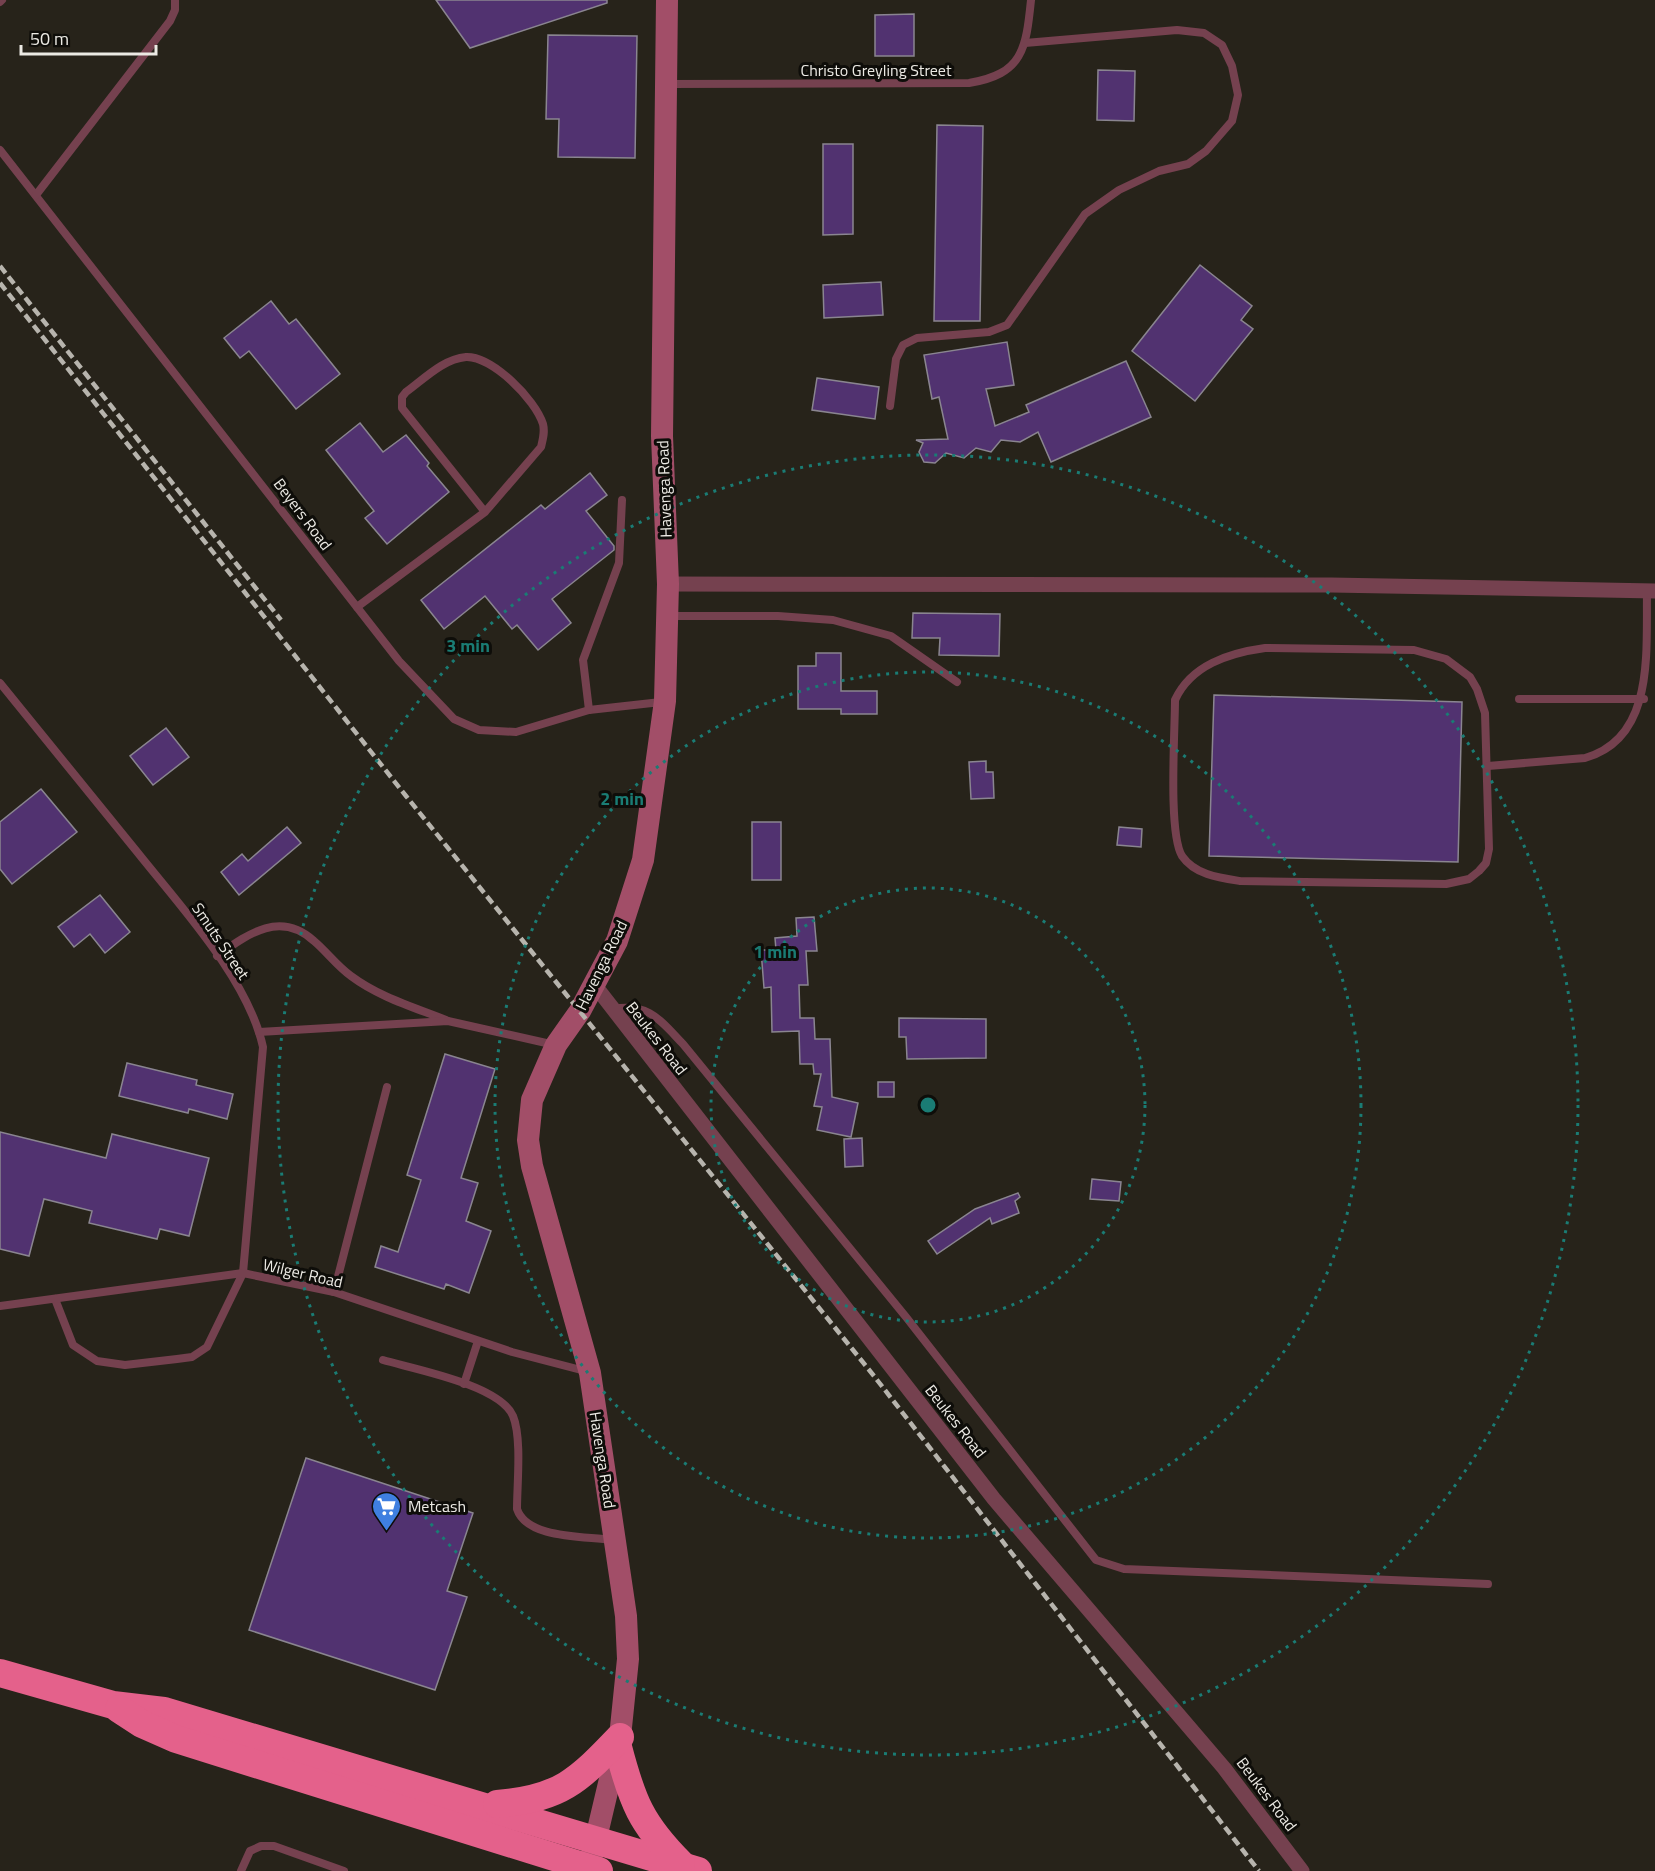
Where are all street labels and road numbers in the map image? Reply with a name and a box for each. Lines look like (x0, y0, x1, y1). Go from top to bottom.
street label: Christo Greyling Street (800, 58, 952, 82)
street label: Havenga Road (650, 440, 678, 538)
street label: Beyers Road (268, 473, 338, 555)
street label: Smuts Street (186, 898, 256, 985)
street label: Havenga Road (569, 916, 633, 1014)
street label: Beukes Road (621, 996, 693, 1080)
street label: Wilger Road (261, 1252, 345, 1294)
street label: Beukes Road (920, 1379, 992, 1463)
street label: Havenga Road (584, 1410, 622, 1510)
street label: Beukes Road (1231, 1752, 1303, 1836)

